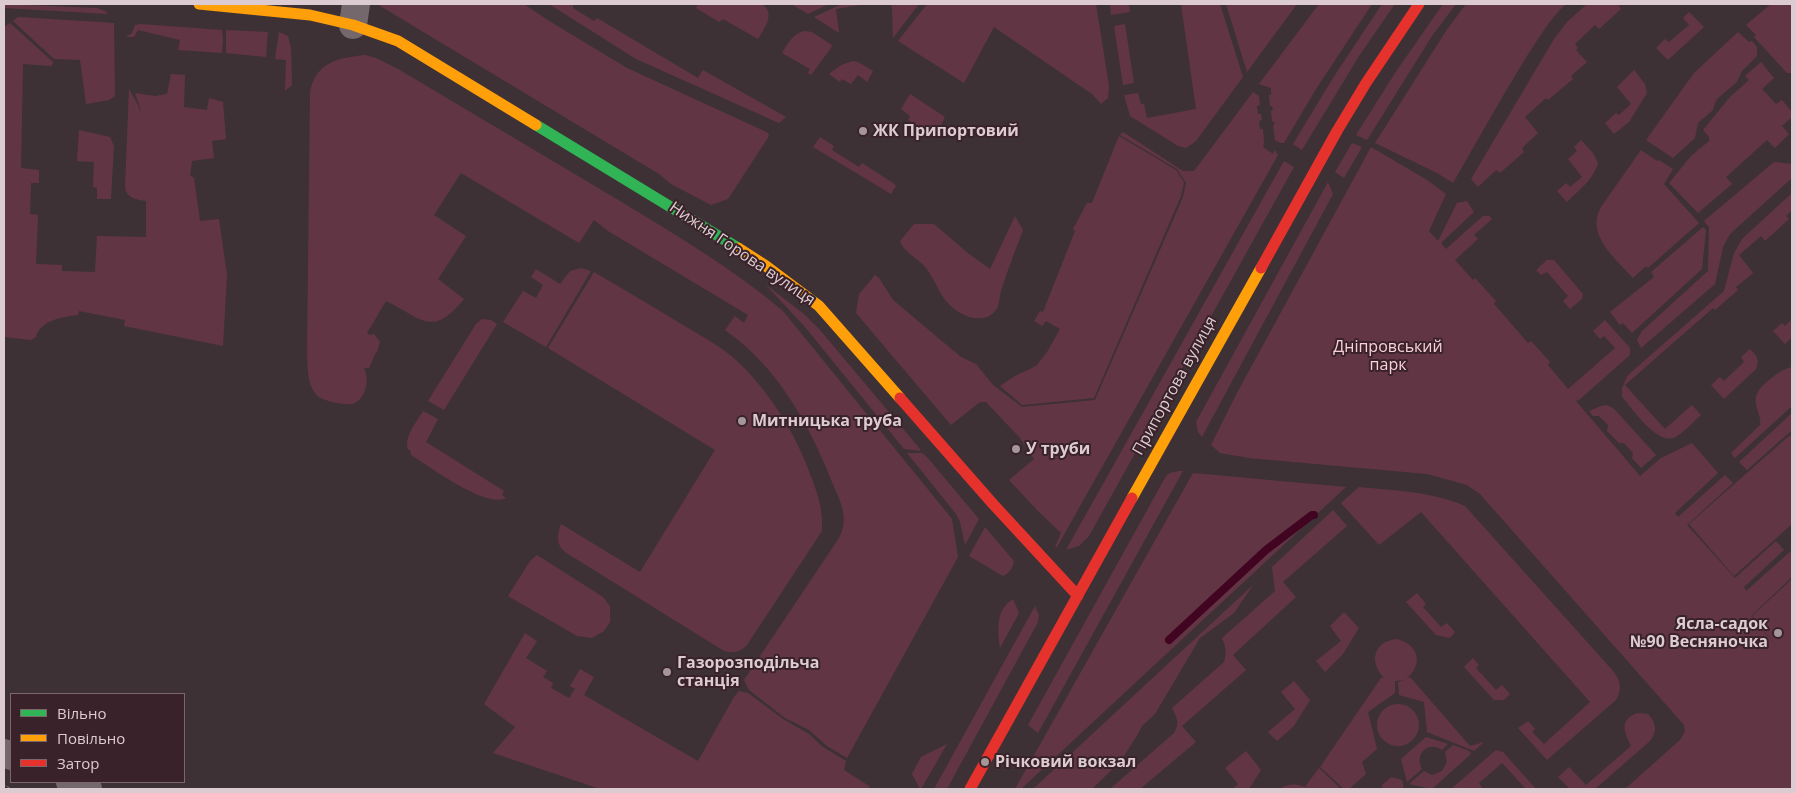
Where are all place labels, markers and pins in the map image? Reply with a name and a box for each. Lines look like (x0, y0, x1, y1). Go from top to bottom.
place label: ЖК Припортовий (873, 121, 1019, 141)
marker: ЖК Припортовий (857, 125, 869, 137)
place label: Митницька труба (752, 411, 902, 431)
marker: Митницька труба (736, 415, 748, 427)
place label: У труби (1026, 439, 1090, 459)
marker: У труби (1010, 443, 1022, 455)
place label: Ясла-садок №90 Весняночка (1630, 614, 1768, 652)
marker: Ясла-садок №90 Весняночка (1772, 627, 1784, 639)
place label: Газорозподільча станція (677, 653, 819, 691)
marker: Газорозподільча станція (661, 666, 673, 678)
place label: Річковий вокзал (995, 752, 1136, 772)
marker: Річковий вокзал (979, 756, 991, 768)

